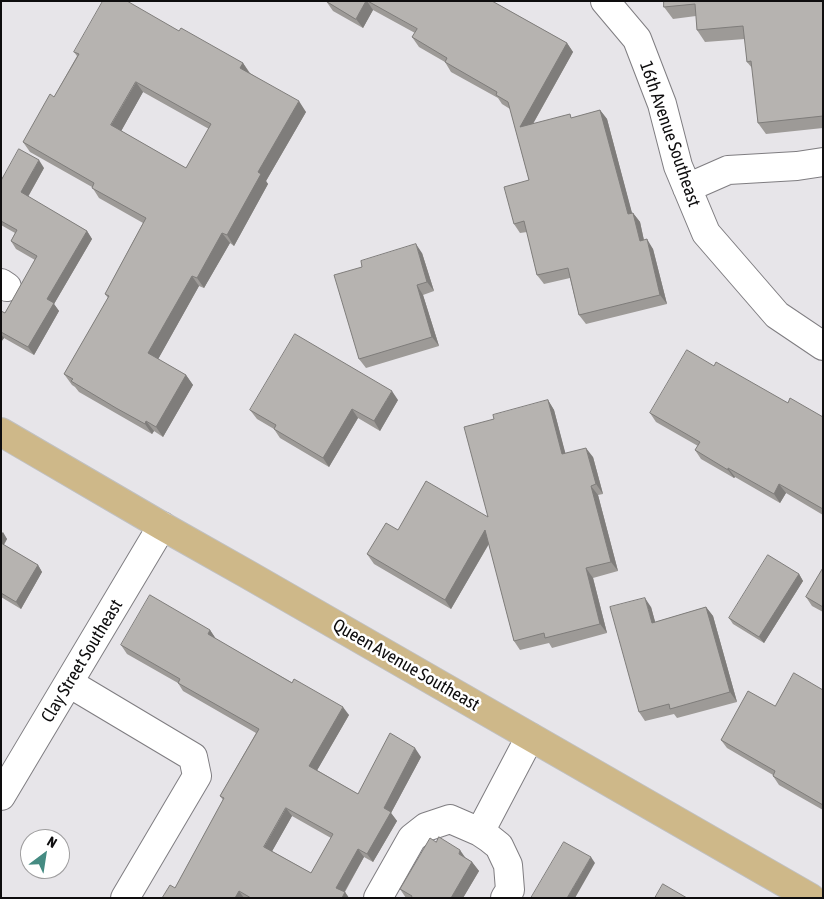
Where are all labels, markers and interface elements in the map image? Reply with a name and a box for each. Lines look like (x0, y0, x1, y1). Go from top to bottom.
street label: 16th Avenue Southeast (635, 58, 705, 210)
street label: Clay Street Southeast (37, 596, 127, 726)
street label: Queen Avenue Southeast (329, 614, 483, 716)
north arrow (20, 829, 70, 879)
text: N (45, 833, 60, 851)

